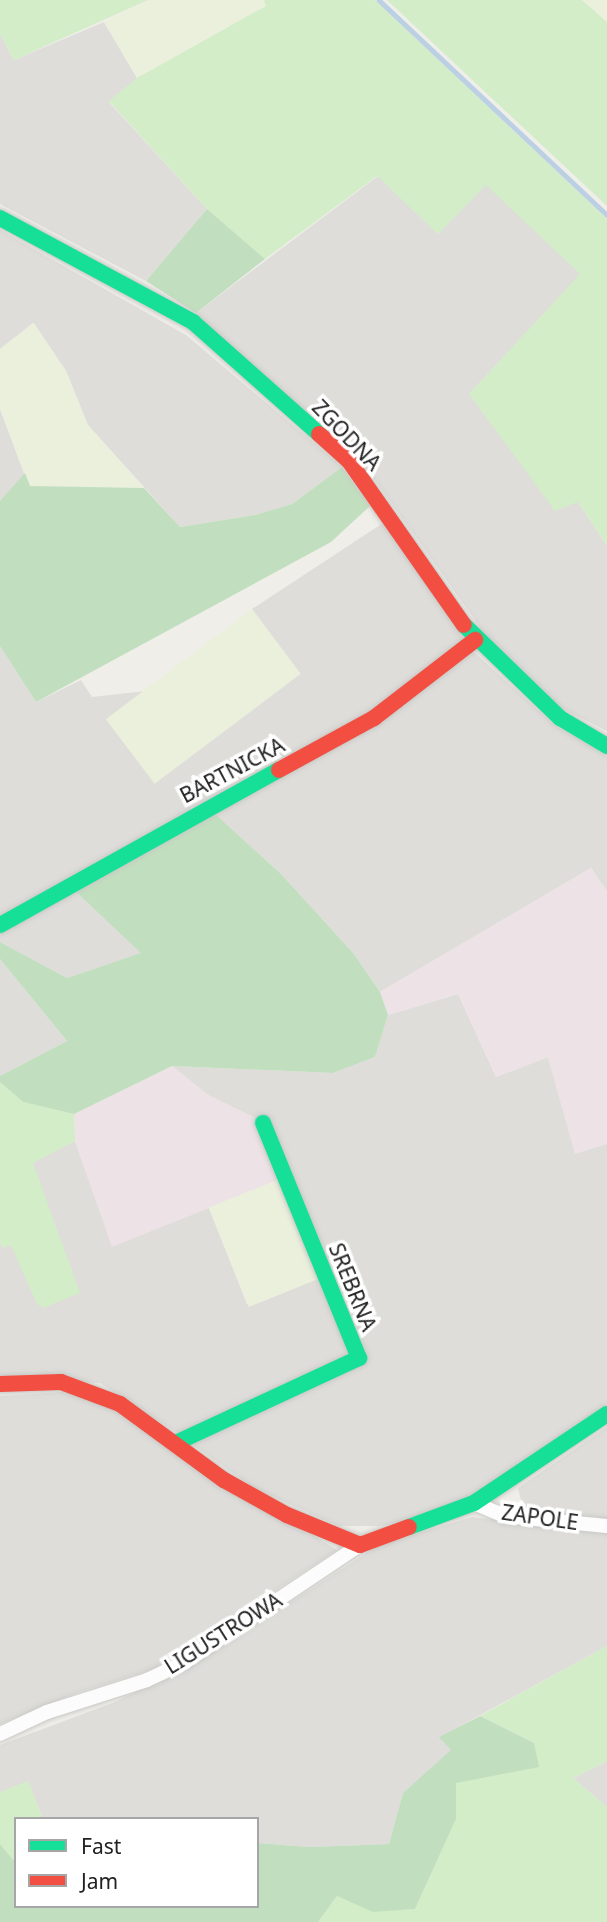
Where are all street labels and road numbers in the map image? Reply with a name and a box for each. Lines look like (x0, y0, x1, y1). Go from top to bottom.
street label: ZGODNA (307, 395, 387, 475)
street label: BARTNICKA (176, 732, 288, 808)
street label: SREBRNA (324, 1239, 382, 1335)
street label: ZAPOLE (500, 1499, 580, 1535)
street label: LIGUSTROWA (160, 1587, 286, 1679)

